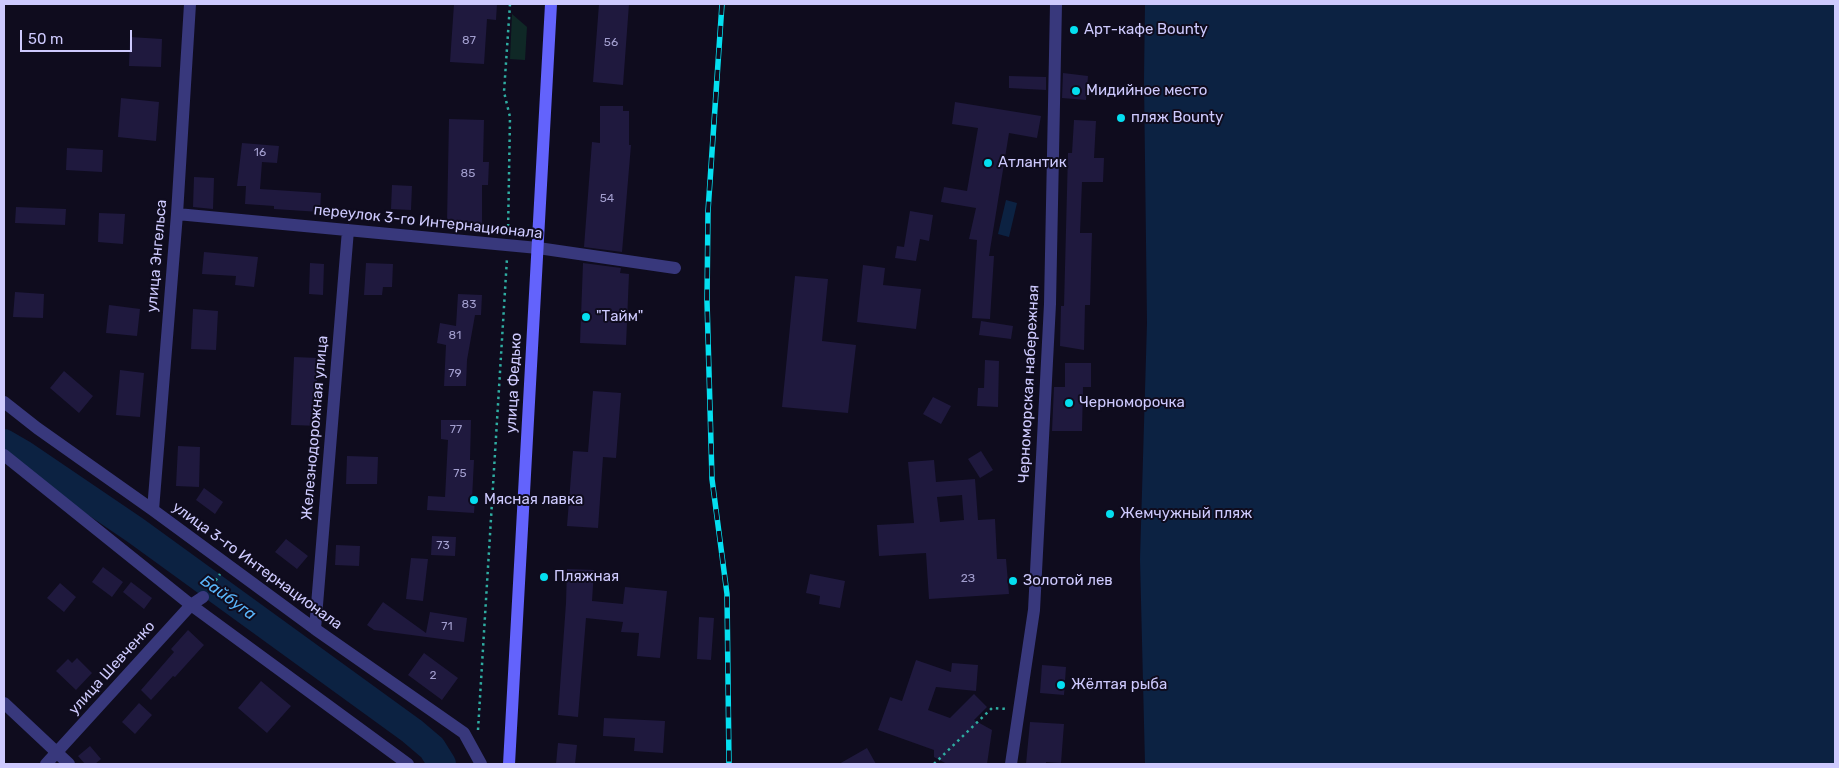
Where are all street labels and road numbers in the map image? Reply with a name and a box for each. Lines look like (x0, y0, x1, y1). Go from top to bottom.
street label: улица Энгельса (143, 199, 171, 313)
street label: переулок 3-го Интернационала (313, 201, 543, 243)
street label: Черноморская набережная (1015, 284, 1043, 484)
street label: улица Федько (502, 332, 526, 434)
street label: Железнодорожная улица (298, 335, 332, 521)
street label: улица 3-го Интернационала (168, 498, 346, 634)
street label: улица Шевченко (65, 617, 159, 719)

